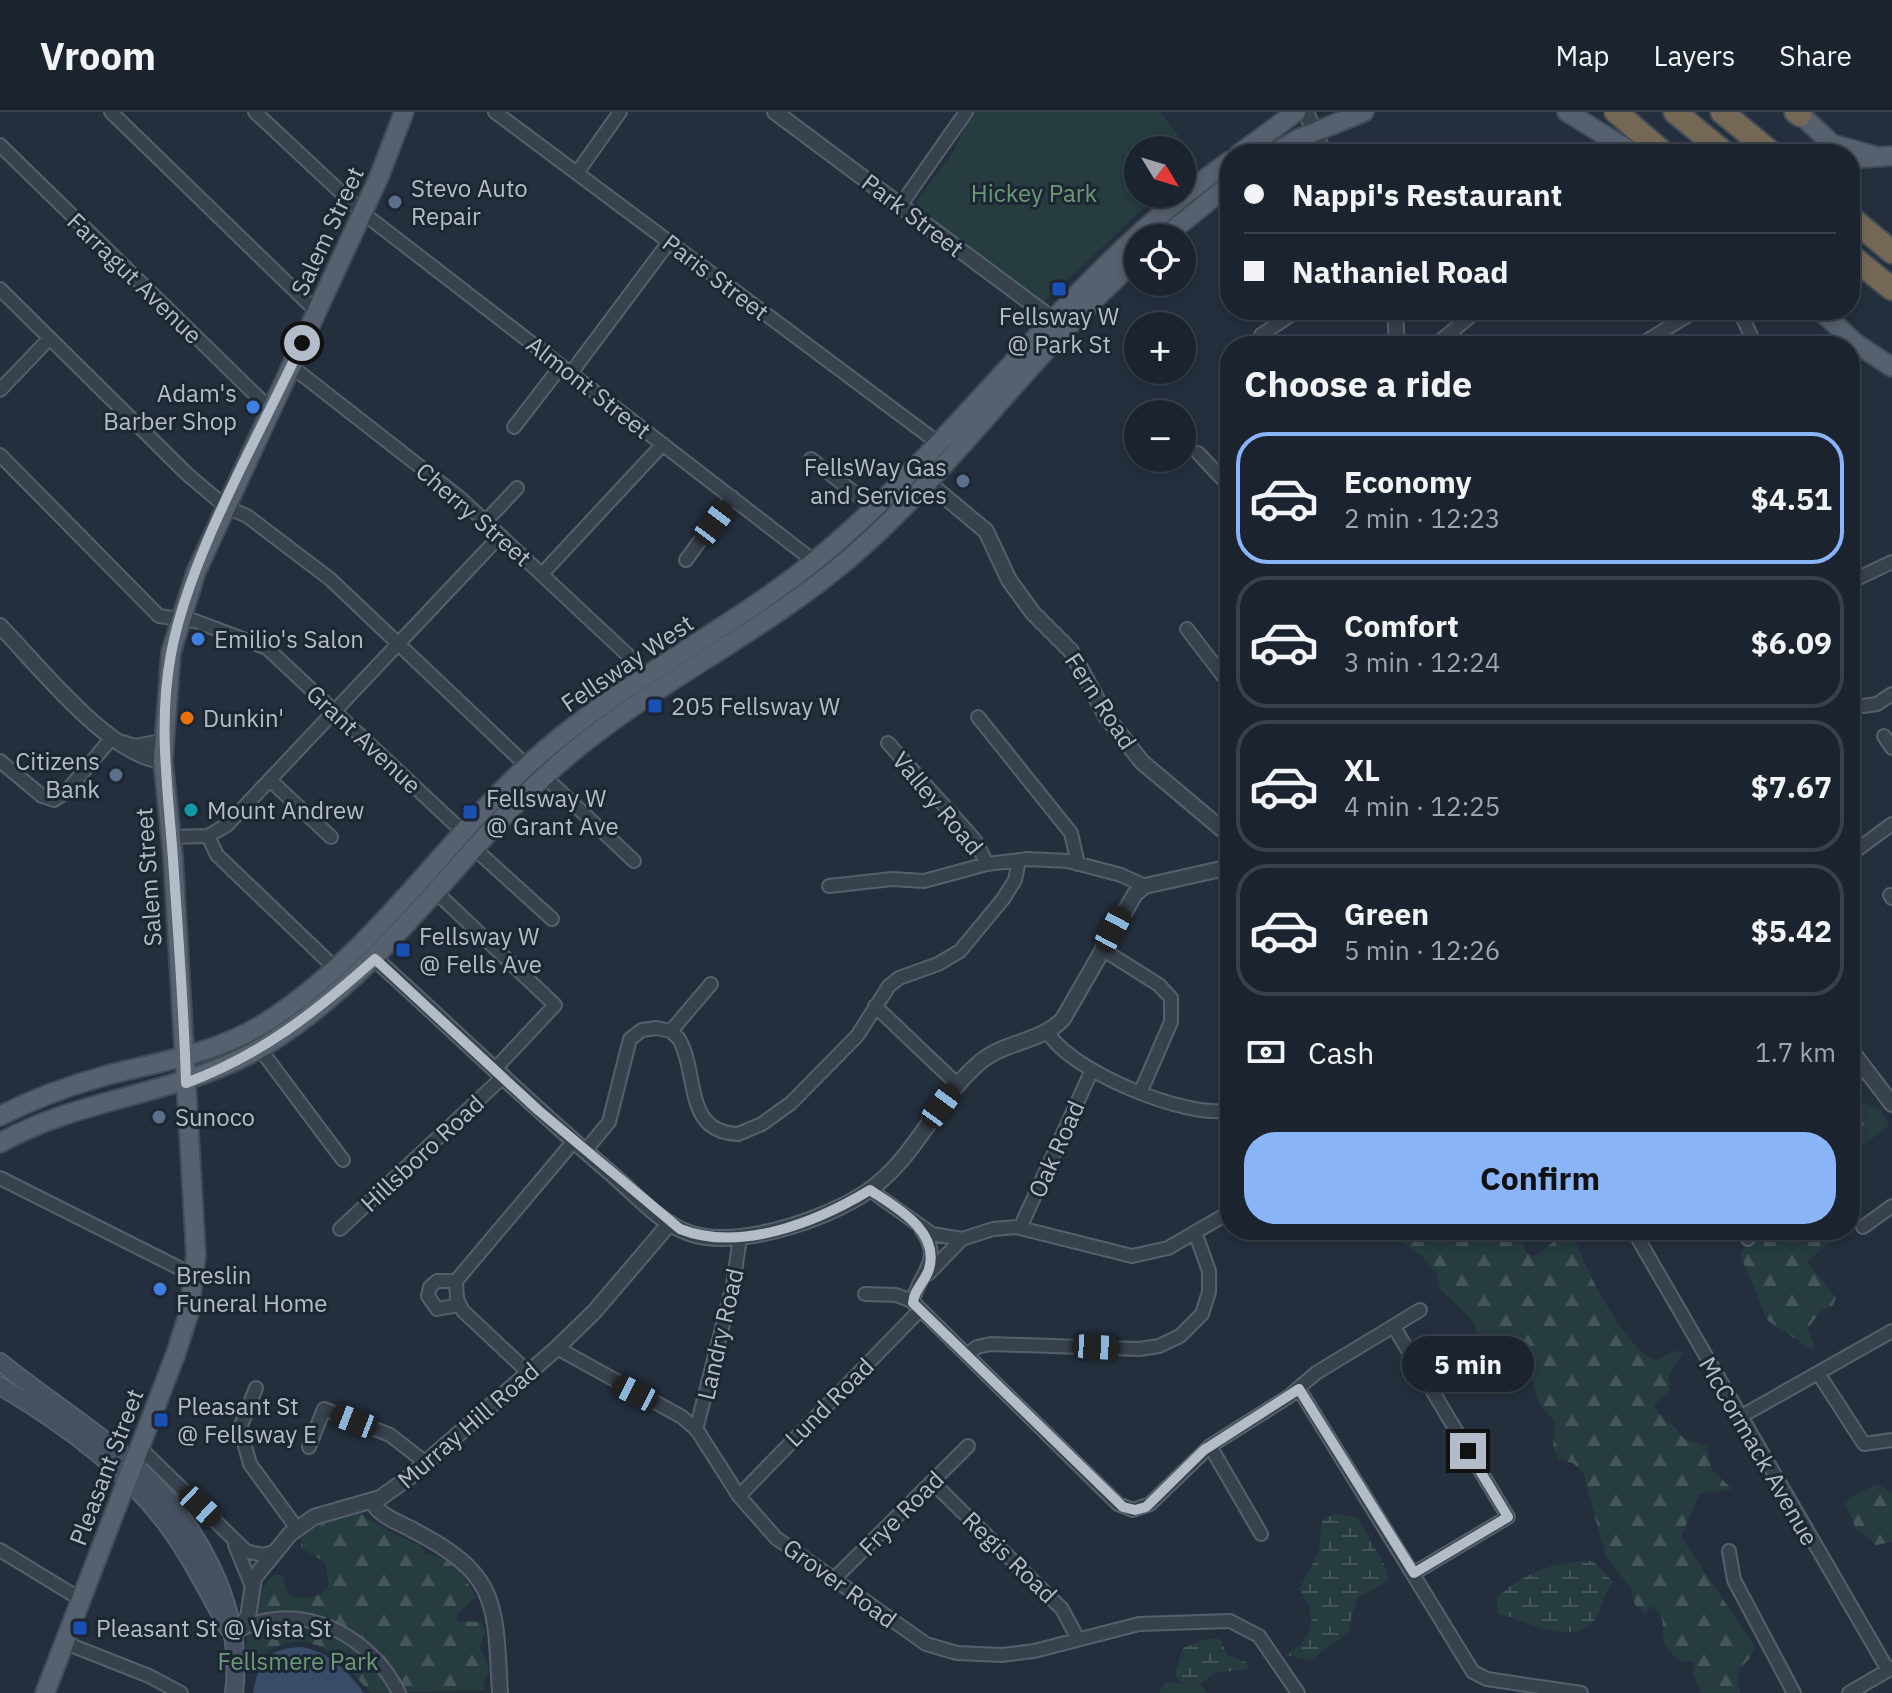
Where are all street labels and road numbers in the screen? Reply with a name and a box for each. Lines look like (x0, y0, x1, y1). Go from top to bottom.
street label: Salem Street (283, 161, 371, 301)
street label: Park Street (855, 166, 971, 264)
street label: Farragut Avenue (61, 205, 209, 351)
street label: Paris Street (656, 227, 776, 327)
street label: Almont Street (520, 328, 658, 446)
street label: Cherry Street (410, 455, 538, 573)
street label: Fellsway West (555, 607, 699, 719)
street label: Fern Road (1058, 646, 1144, 756)
street label: Grant Avenue (300, 677, 428, 801)
street label: Valley Road (885, 745, 991, 861)
street label: Salem Street (127, 807, 169, 947)
street label: Hillsboro Road (353, 1087, 491, 1219)
street label: Oak Road (1020, 1095, 1092, 1203)
street label: Landry Road (689, 1265, 751, 1403)
street label: Lund Road (777, 1350, 881, 1454)
street label: McCormack Avenue (1692, 1351, 1826, 1551)
street label: Murray Hill Road (390, 1355, 546, 1495)
street label: Pleasant Street (61, 1384, 151, 1550)
street label: Frye Road (852, 1464, 950, 1562)
street label: Regis Road (956, 1504, 1064, 1610)
street label: Grover Road (777, 1531, 903, 1635)

